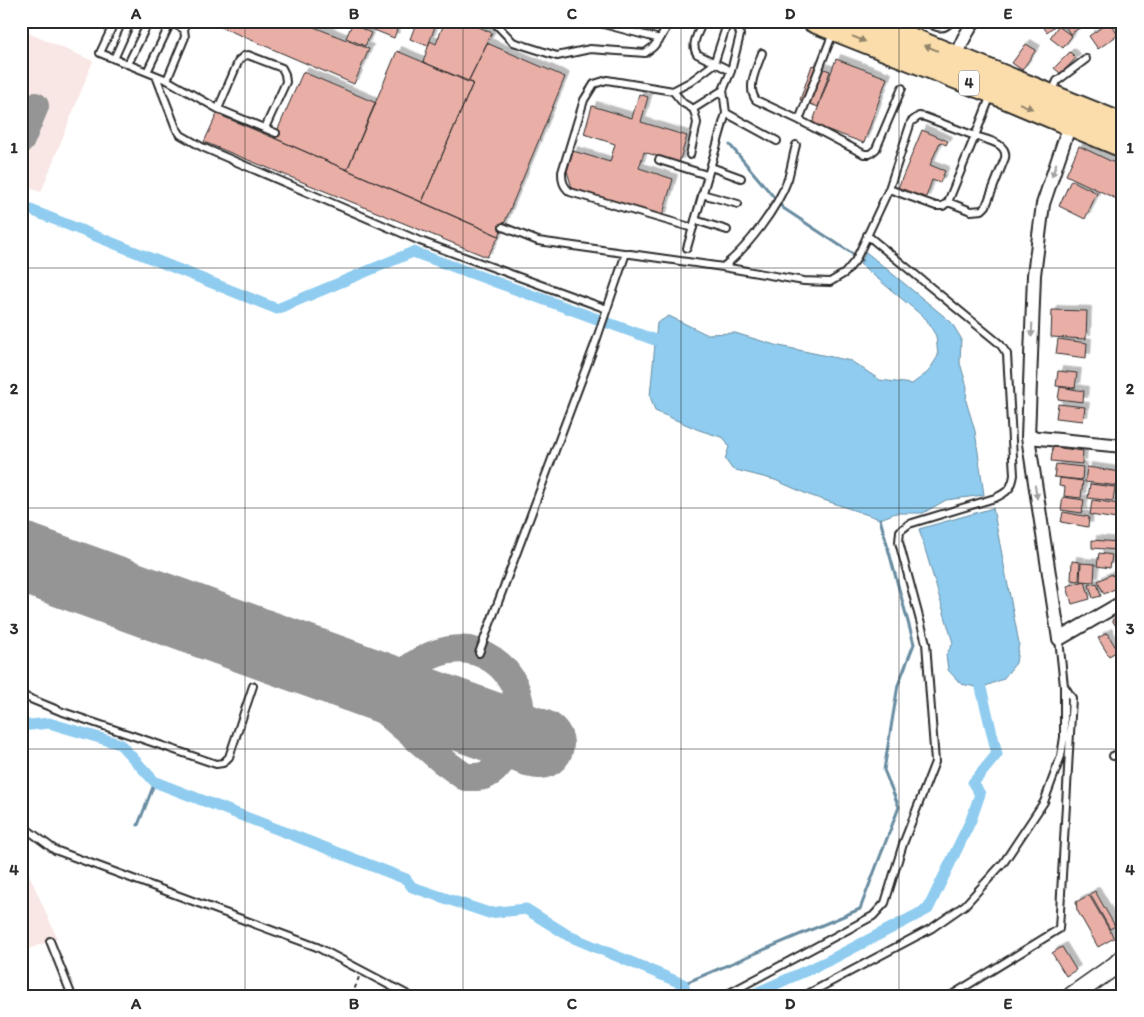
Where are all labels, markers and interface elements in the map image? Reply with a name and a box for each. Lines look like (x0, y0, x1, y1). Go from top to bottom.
text: A (130, 4, 142, 23)
text: B (349, 4, 360, 23)
text: C (567, 4, 578, 23)
text: D (785, 4, 796, 23)
text: E (1004, 4, 1013, 23)
one-way arrow (852, 35, 867, 43)
one-way arrow (924, 44, 939, 52)
road number: 4 (959, 70, 979, 96)
one-way arrow (1019, 102, 1034, 110)
text: 1 (10, 138, 18, 157)
text: 1 (1126, 138, 1134, 157)
one-way arrow (1050, 163, 1057, 178)
one-way arrow (1028, 323, 1036, 339)
text: 2 (10, 379, 19, 398)
text: 2 (1126, 379, 1135, 398)
one-way arrow (1033, 485, 1041, 501)
text: 3 (10, 619, 19, 638)
text: 3 (1126, 619, 1135, 638)
text: 4 (9, 860, 19, 879)
text: 4 (1125, 860, 1135, 879)
text: A (130, 994, 142, 1013)
text: B (349, 994, 360, 1013)
text: C (567, 994, 578, 1013)
text: D (785, 994, 796, 1013)
text: E (1004, 994, 1013, 1013)

